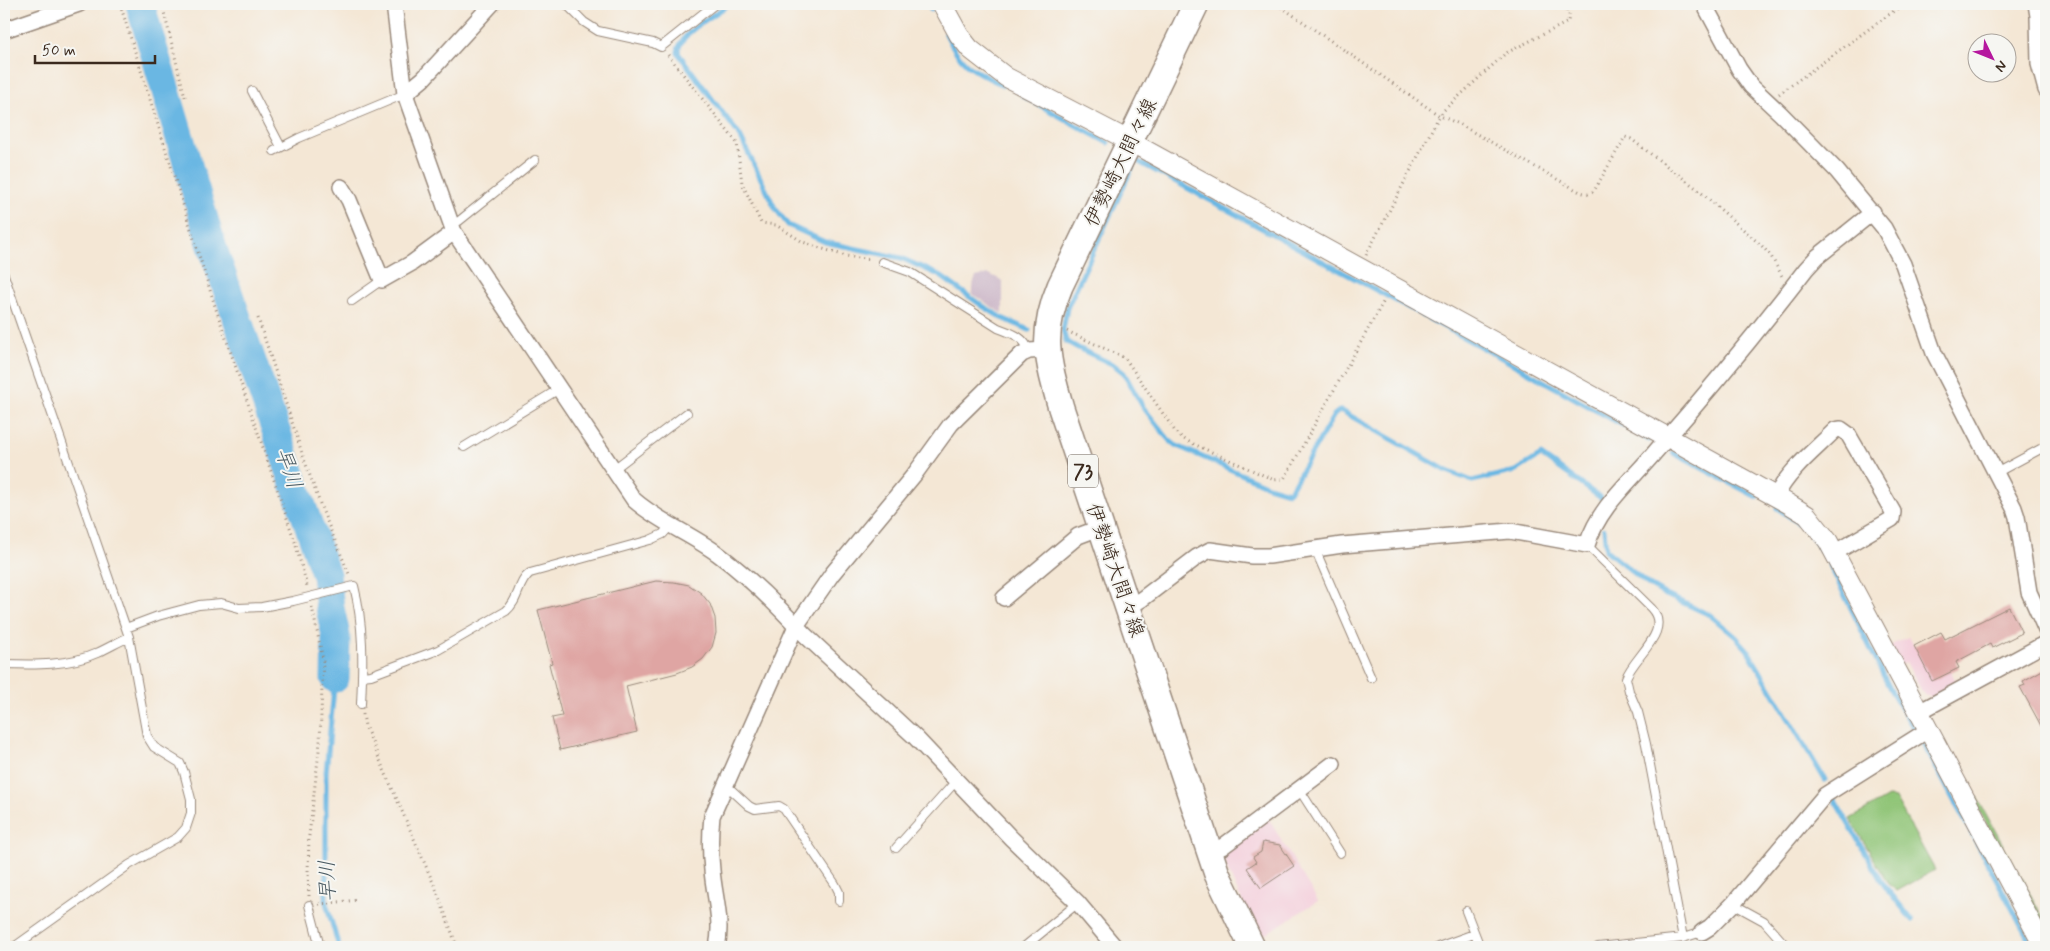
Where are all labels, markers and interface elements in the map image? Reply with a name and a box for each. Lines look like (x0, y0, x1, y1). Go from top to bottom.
scale bar (35, 32, 155, 64)
north arrow (1968, 32, 2018, 82)
text: 50 m (42, 41, 76, 61)
text: N (1991, 57, 2011, 76)
street label: 伊勢崎大間々線 (1079, 94, 1164, 231)
water label: 早川 (268, 444, 308, 493)
road number: 73 (1068, 454, 1098, 488)
street label: 伊勢崎大間々線 (1079, 500, 1150, 641)
water label: 早川 (313, 859, 343, 902)

